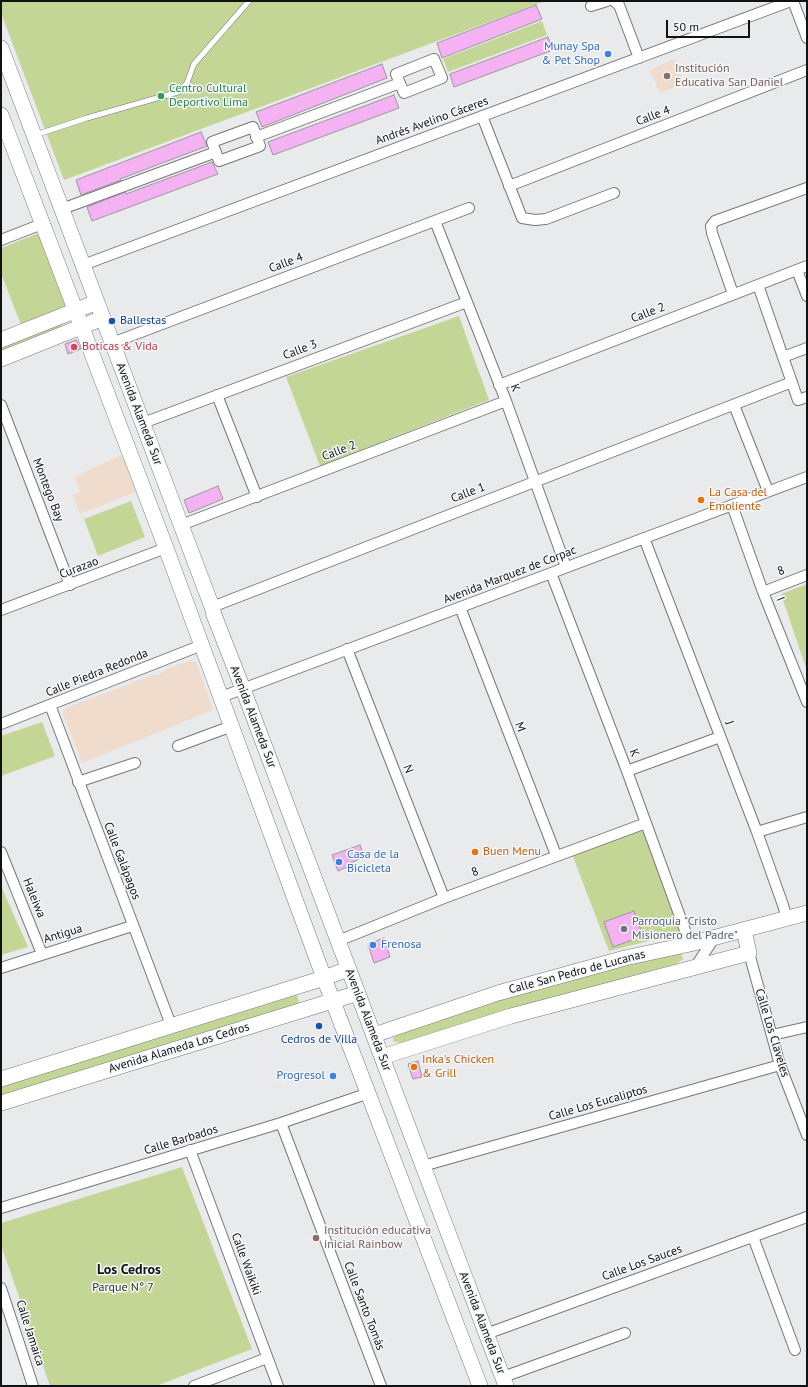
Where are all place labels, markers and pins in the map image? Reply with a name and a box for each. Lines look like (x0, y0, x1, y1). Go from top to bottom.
place label: Munay Spa & Pet Shop (542, 40, 600, 68)
marker: Munay Spa & Pet Shop (603, 49, 613, 59)
place label: Institución Educativa San Daniel (675, 62, 783, 90)
marker: Institución Educativa San Daniel (662, 71, 672, 81)
place label: Centro Cultural Deportivo Lima (169, 82, 248, 110)
marker: Centro Cultural Deportivo Lima (156, 91, 166, 101)
place label: Ballestas (120, 314, 166, 328)
marker: Ballestas (107, 316, 117, 326)
place label: Boticas & Vida (82, 340, 158, 354)
marker: Boticas & Vida (69, 342, 79, 352)
place label: La Casa del Emoliente (709, 486, 767, 514)
marker: La Casa del Emoliente (696, 495, 706, 505)
place label: Buen Menu (483, 845, 541, 859)
marker: Buen Menu (470, 847, 480, 857)
place label: Casa de la Bicicleta (347, 848, 399, 876)
marker: Casa de la Bicicleta (334, 857, 344, 867)
place label: Parroquia "Cristo Misionero del Padre" (632, 915, 738, 943)
marker: Parroquia "Cristo Misionero del Padre" (619, 924, 629, 934)
place label: Frenosa (381, 938, 421, 952)
marker: Frenosa (368, 940, 378, 950)
marker: Cedros de Villa (314, 1021, 324, 1031)
place label: Cedros de Villa (281, 1033, 357, 1047)
place label: Inka's Chicken & Grill (422, 1053, 494, 1081)
marker: Inka's Chicken & Grill (409, 1062, 419, 1072)
place label: Progresol (277, 1069, 325, 1083)
marker: Progresol (328, 1071, 338, 1081)
place label: Institución educativa inicial Rainbow (324, 1224, 431, 1252)
marker: Institución educativa inicial Rainbow (311, 1233, 321, 1243)

